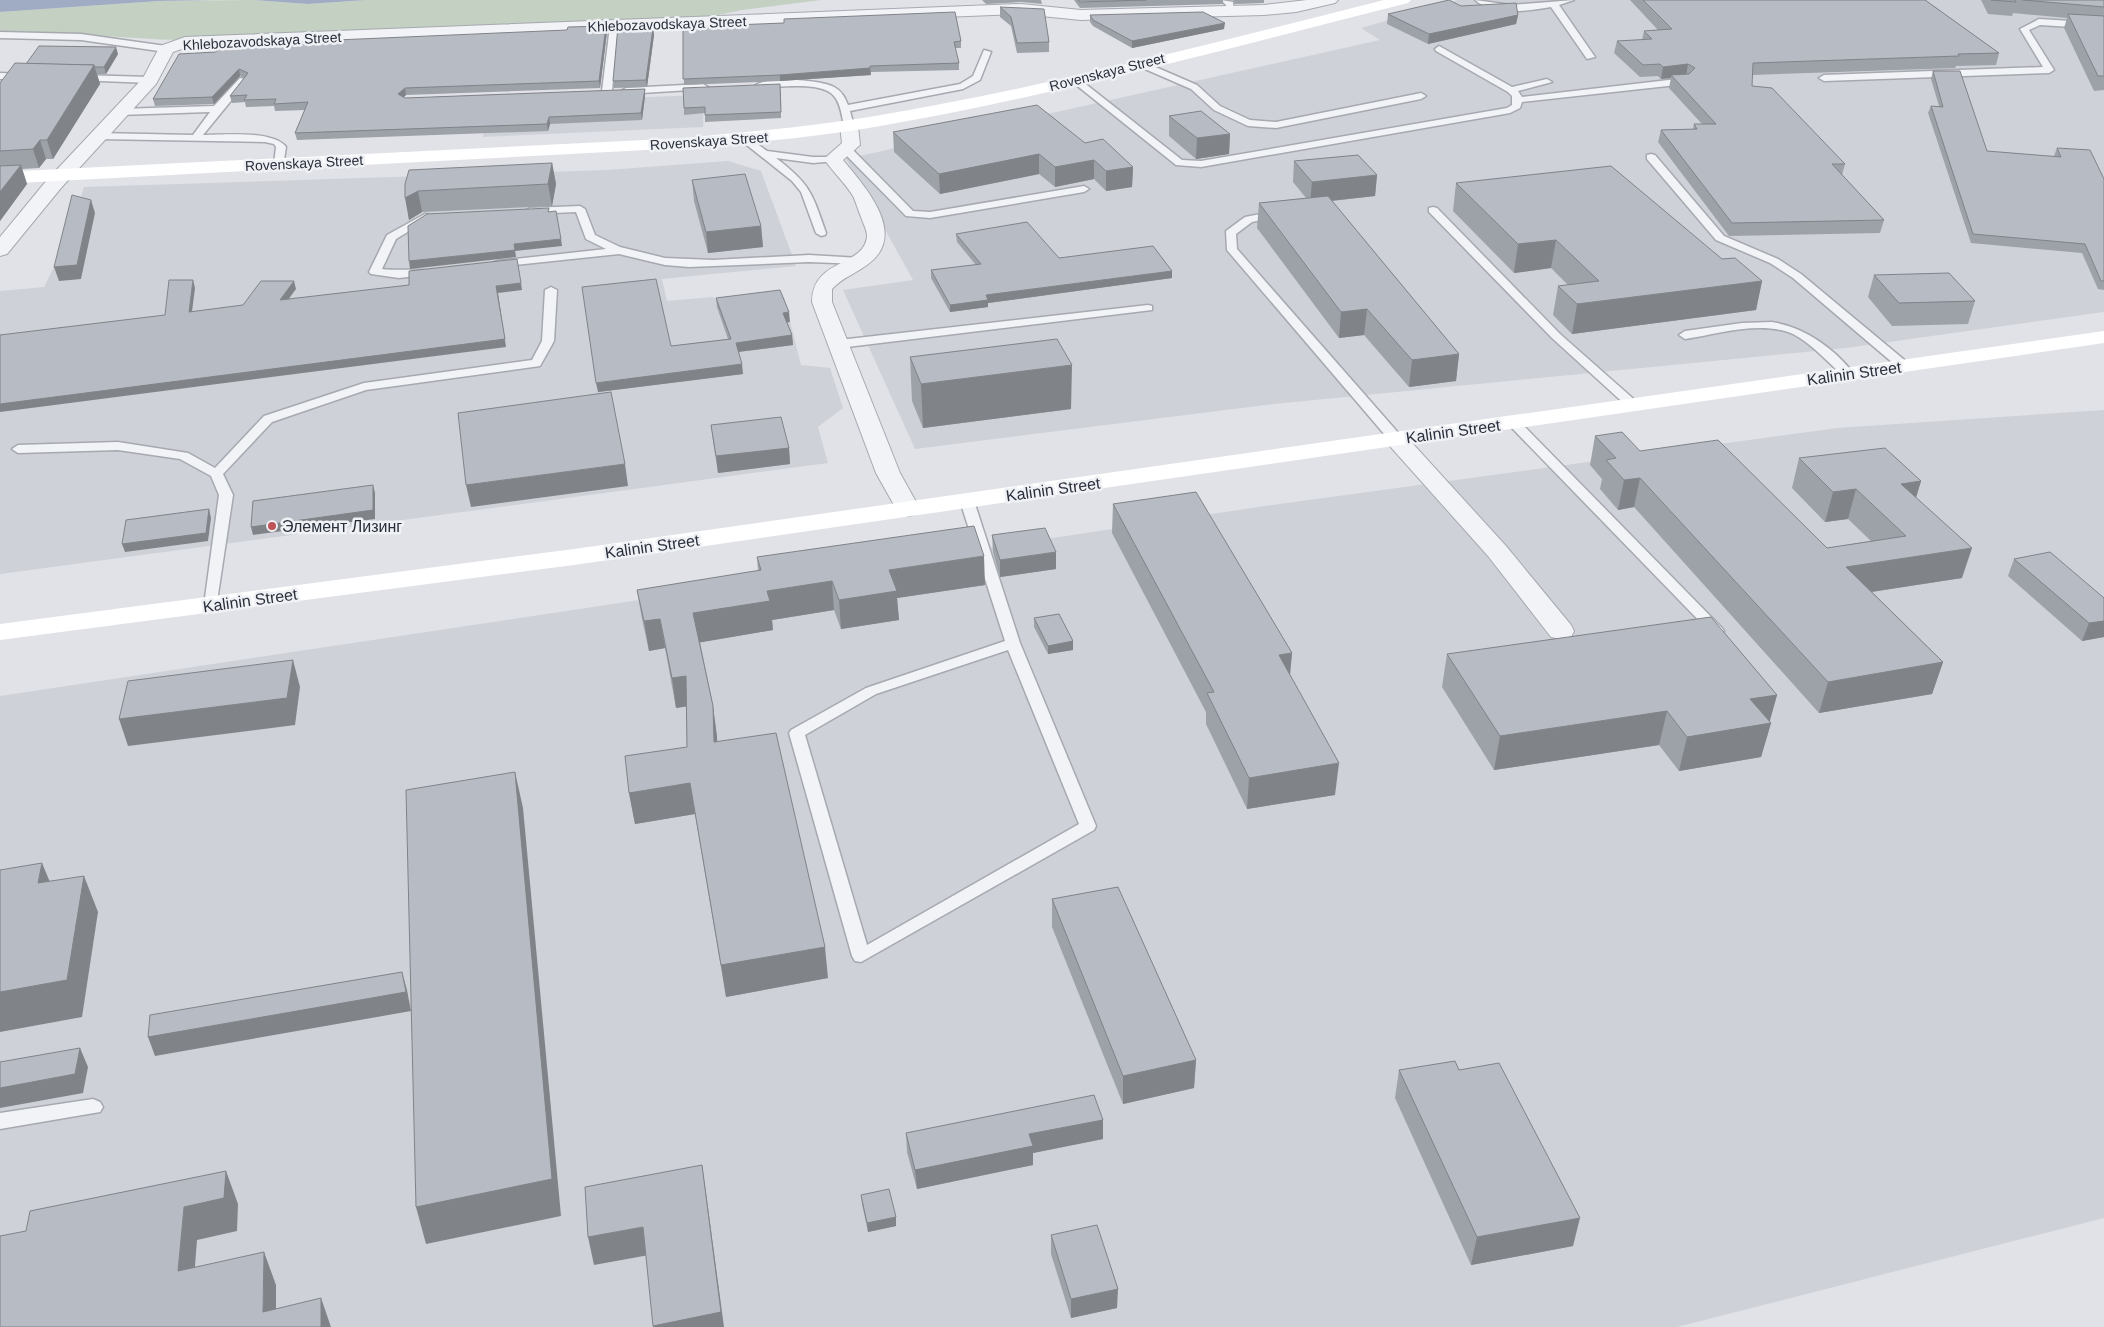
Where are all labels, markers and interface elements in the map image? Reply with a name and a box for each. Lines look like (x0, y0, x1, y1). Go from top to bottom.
street label: Khlebozavodskaya Street (587, 13, 747, 35)
street label: Khlebozavodskaya Street (182, 29, 342, 53)
street label: Rovenskaya Street (1048, 50, 1166, 94)
street label: Rovenskaya Street (649, 129, 769, 153)
street label: Rovenskaya Street (245, 152, 364, 174)
street label: Kalinin Street (1806, 358, 1903, 389)
street label: Kalinin Street (1405, 416, 1502, 447)
street label: Kalinin Street (1005, 474, 1102, 505)
place label: Элемент Лизинг (282, 518, 402, 535)
marker: Элемент Лизинг (266, 520, 278, 532)
street label: Kalinin Street (604, 531, 701, 562)
street label: Kalinin Street (202, 585, 299, 616)

